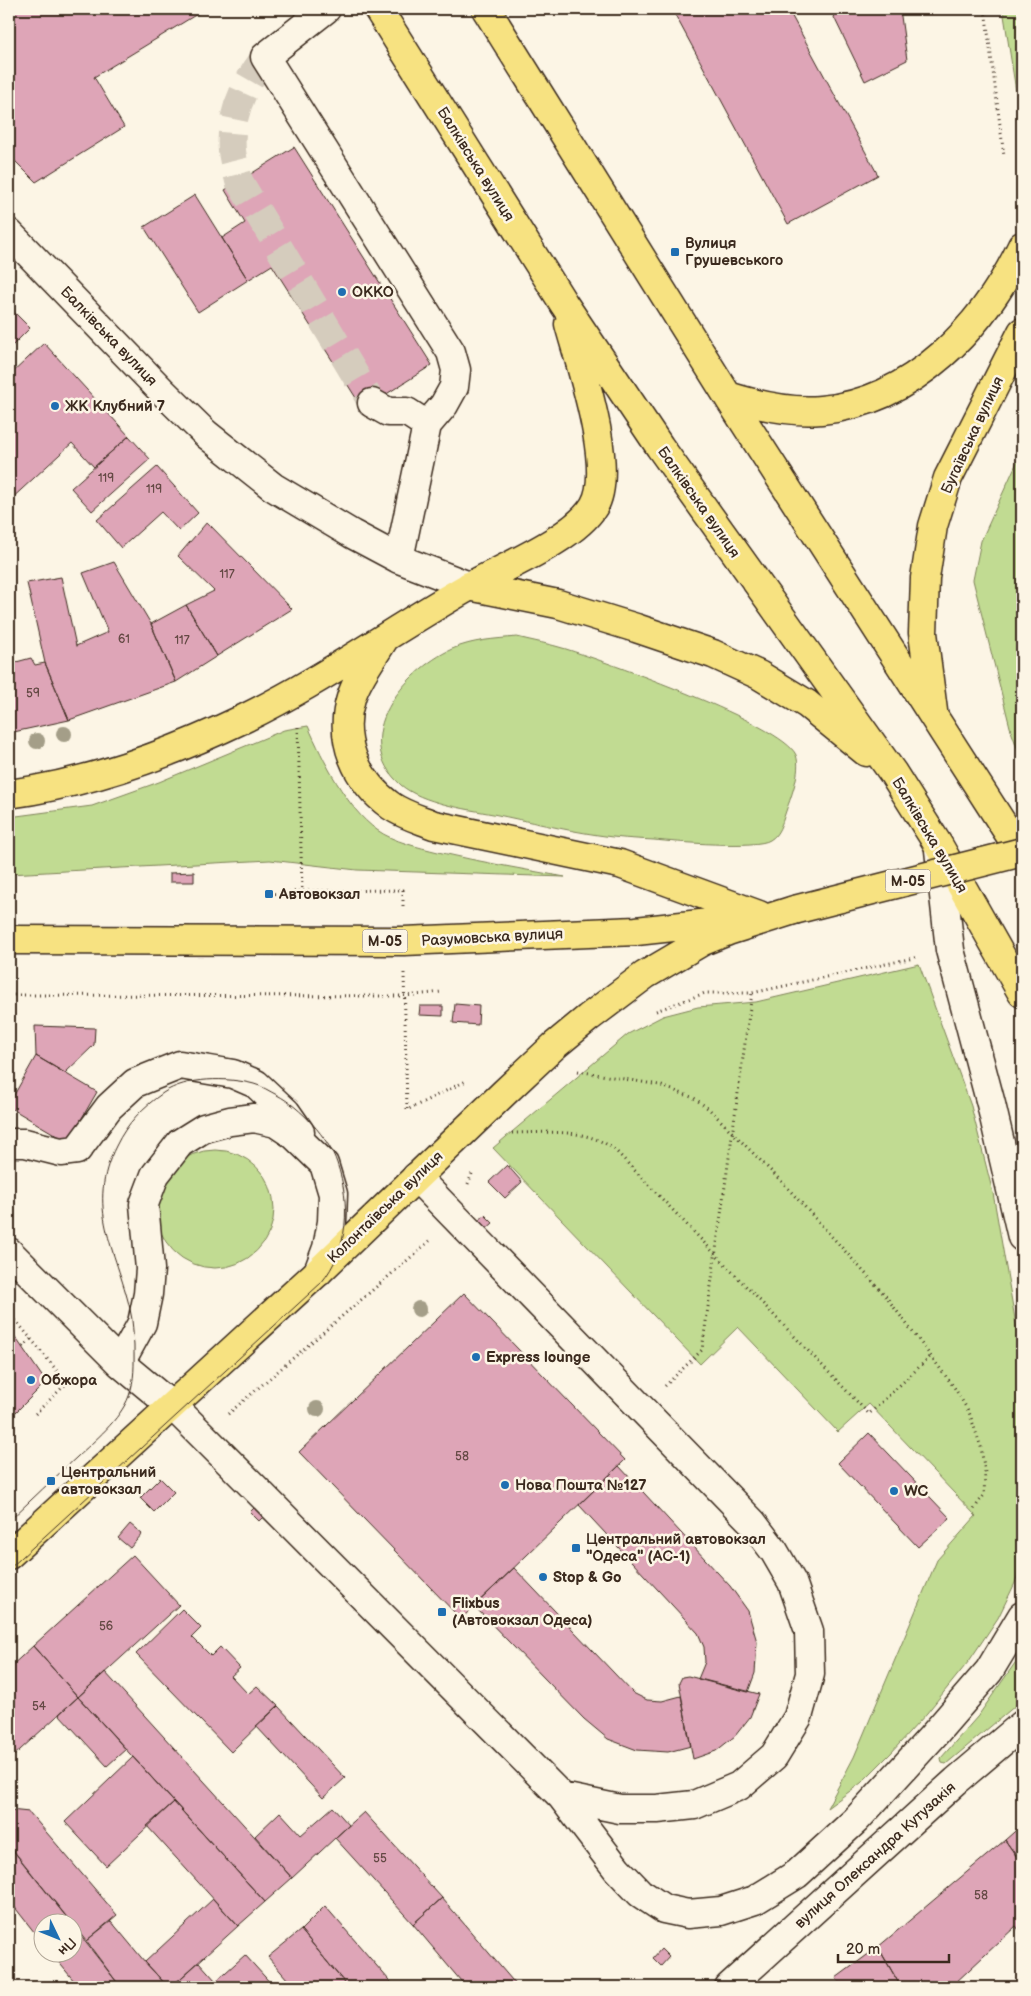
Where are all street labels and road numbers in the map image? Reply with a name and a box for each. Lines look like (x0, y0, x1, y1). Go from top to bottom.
street label: Балківська вулиця (433, 103, 518, 225)
street label: Балківська вулиця (56, 282, 161, 390)
street label: Бугаївська вулиця (937, 374, 1008, 497)
street label: Балківська вулиця (653, 443, 744, 562)
street label: Балківська вулиця (888, 774, 972, 897)
road number: М-05 (886, 869, 930, 892)
street label: Разумовська вулиця (420, 924, 564, 951)
road number: М-05 (362, 929, 408, 952)
street label: Колонтаївська вулиця (324, 1147, 447, 1267)
street label: вулиця Олександра Кутузакія (791, 1778, 960, 1933)

